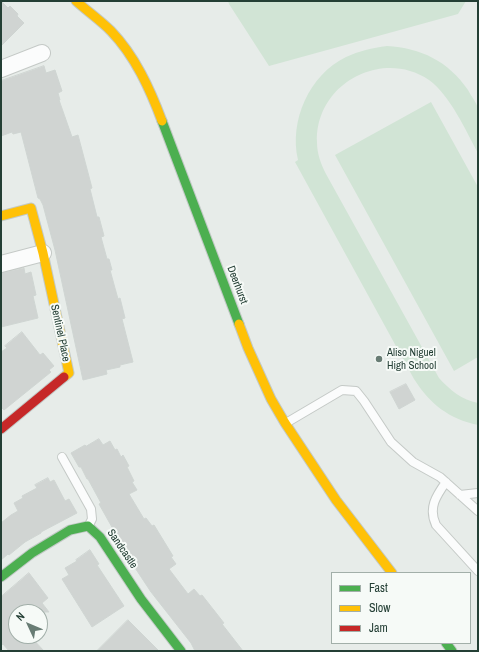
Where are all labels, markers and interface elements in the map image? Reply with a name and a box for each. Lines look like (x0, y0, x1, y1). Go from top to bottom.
street label: Deerhurst (224, 264, 250, 306)
street label: Sentinel Place (47, 303, 73, 363)
place label: Aliso Niguel High School (387, 346, 436, 372)
marker: Aliso Niguel High School (374, 354, 384, 364)
street label: Sandcastle (104, 527, 140, 571)
legend (331, 572, 471, 644)
text: Fast (369, 580, 388, 596)
text: Slow (369, 600, 390, 616)
north arrow (8, 604, 48, 644)
text: N (13, 609, 27, 624)
text: Jam (369, 620, 388, 636)

